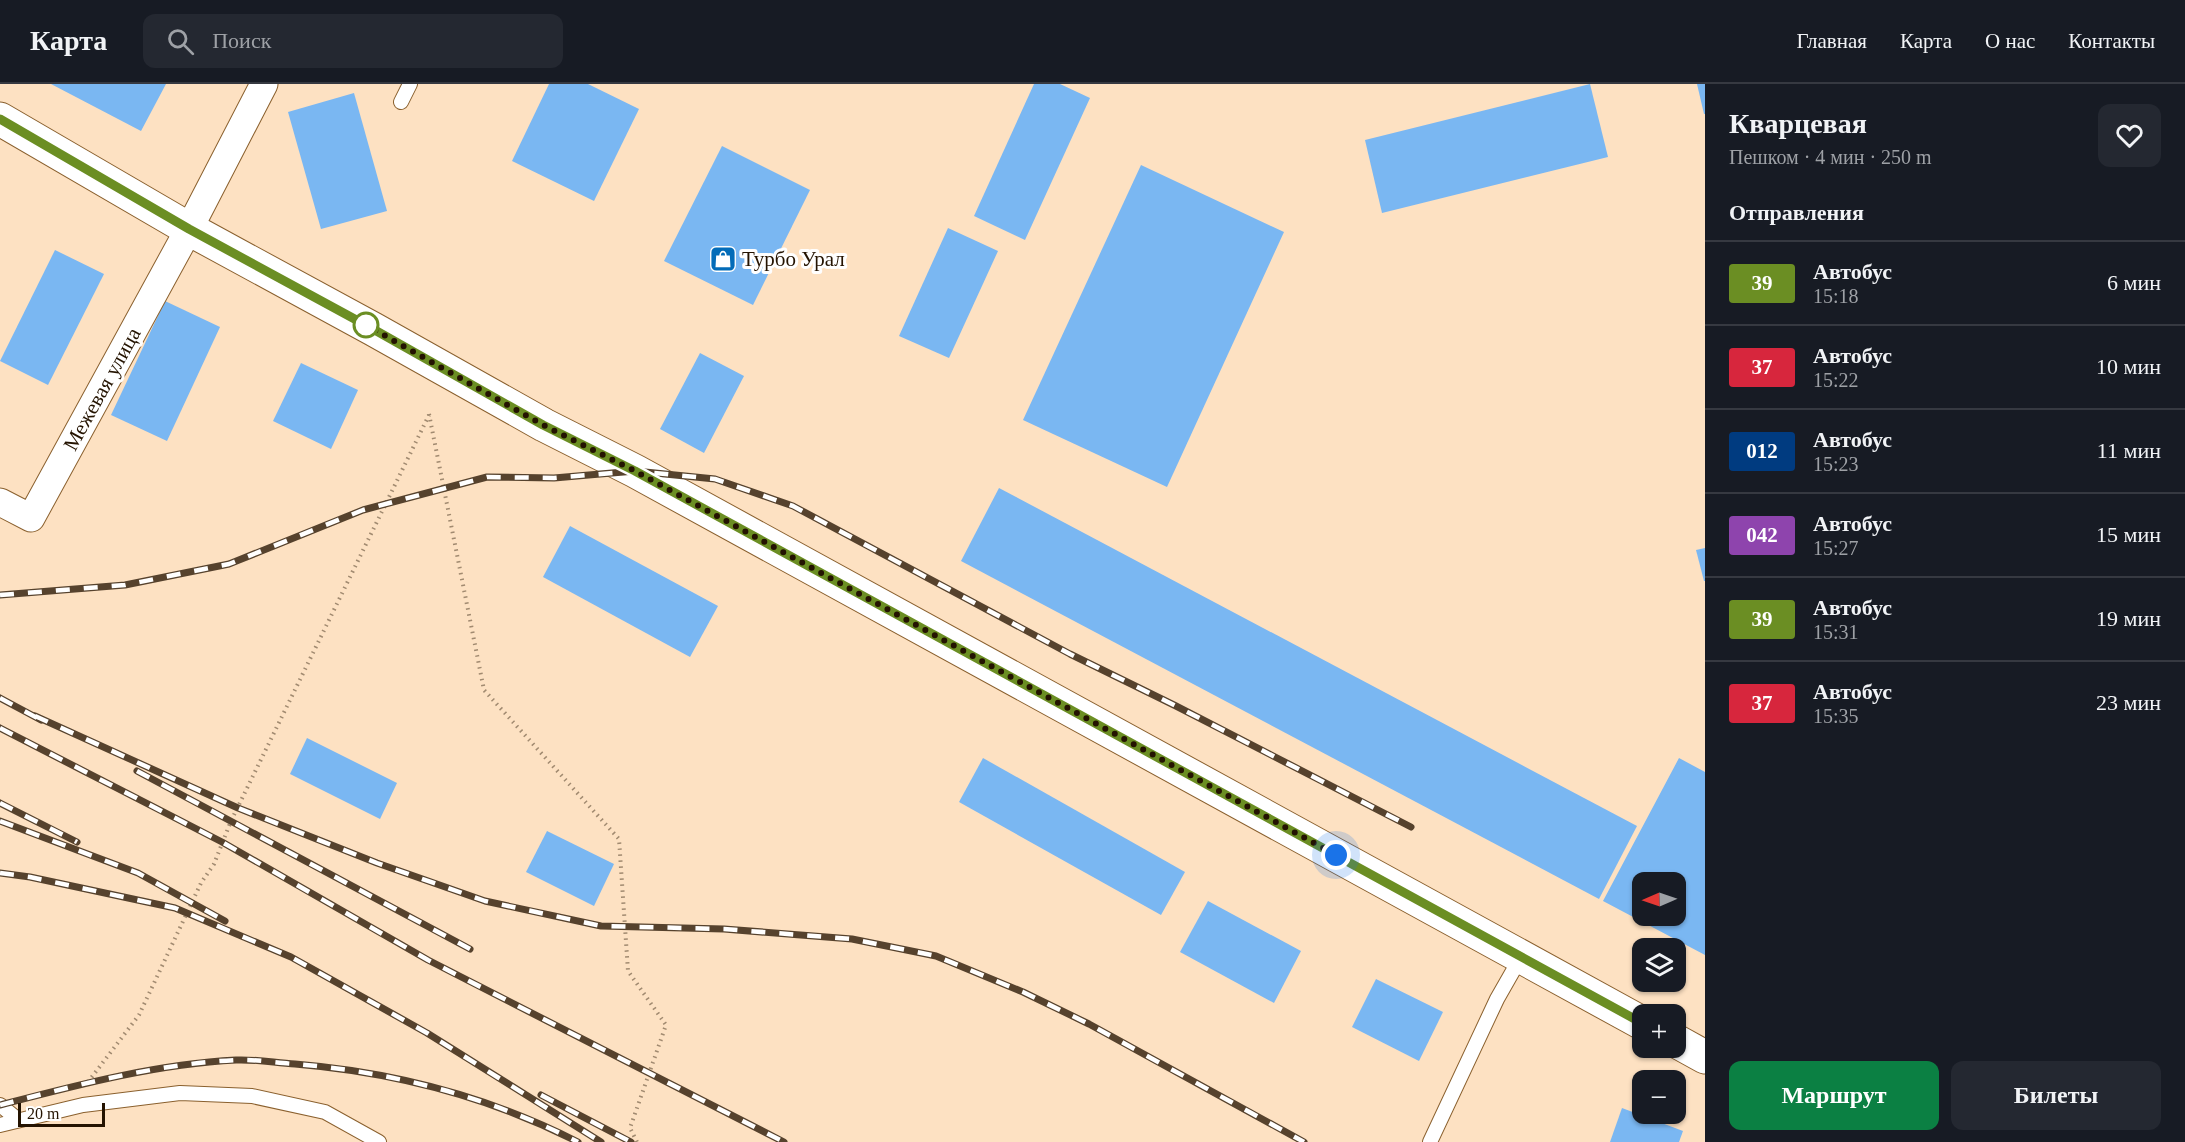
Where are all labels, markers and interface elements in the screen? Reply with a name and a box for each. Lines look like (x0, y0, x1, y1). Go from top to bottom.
search box (143, 14, 563, 68)
text: Карта (30, 25, 107, 56)
icon: search (164, 25, 197, 58)
text: Поиск (212, 28, 271, 53)
text: Главная (1797, 29, 1867, 53)
text: Карта (1900, 29, 1952, 53)
text: О нас (1985, 29, 2035, 53)
text: Контакты (2068, 29, 2155, 53)
button: heart (2098, 104, 2161, 167)
text: Кварцевая (1729, 108, 1867, 139)
text: Пешком · 4 мин · 250 m (1729, 146, 1932, 168)
text: Отправления (1729, 200, 1864, 225)
shop icon: Турбо Урал (708, 244, 738, 274)
place label: Турбо Урал (742, 247, 845, 271)
text: Автобус (1813, 259, 1892, 284)
text: 6 мин (2107, 270, 2161, 295)
text: 39 (1752, 271, 1773, 295)
text: 15:18 (1813, 285, 1859, 307)
unlabelled marker (353, 312, 379, 338)
street label: Межевая улица (58, 323, 146, 455)
text: Автобус (1813, 343, 1892, 368)
text: 10 мин (2096, 354, 2161, 379)
text: 37 (1752, 355, 1773, 379)
text: 15:22 (1813, 369, 1859, 391)
text: Автобус (1813, 427, 1892, 452)
text: 11 мин (2097, 438, 2161, 463)
text: 012 (1746, 439, 1778, 463)
text: 15:23 (1813, 453, 1859, 475)
text: Автобус (1813, 511, 1892, 536)
text: 15 мин (2096, 522, 2161, 547)
text: 042 (1746, 523, 1778, 547)
text: 15:27 (1813, 537, 1859, 559)
text: Автобус (1813, 595, 1892, 620)
text: 19 мин (2096, 606, 2161, 631)
text: 39 (1752, 607, 1773, 631)
text: 15:31 (1813, 621, 1859, 643)
text: Автобус (1813, 679, 1892, 704)
text: 23 мин (2096, 690, 2161, 715)
text: 37 (1752, 691, 1773, 715)
text: 15:35 (1813, 705, 1859, 727)
your location (1321, 840, 1351, 870)
north arrow (1632, 872, 1686, 926)
map controls (1632, 872, 1686, 1124)
button: layers (1632, 938, 1686, 992)
button: + (1632, 1004, 1686, 1058)
button: Маршрут (1729, 1061, 1939, 1130)
button: Билеты (1951, 1061, 2161, 1130)
button: − (1632, 1070, 1686, 1124)
scale bar (18, 1100, 105, 1128)
text: 20 m (27, 1105, 59, 1122)

